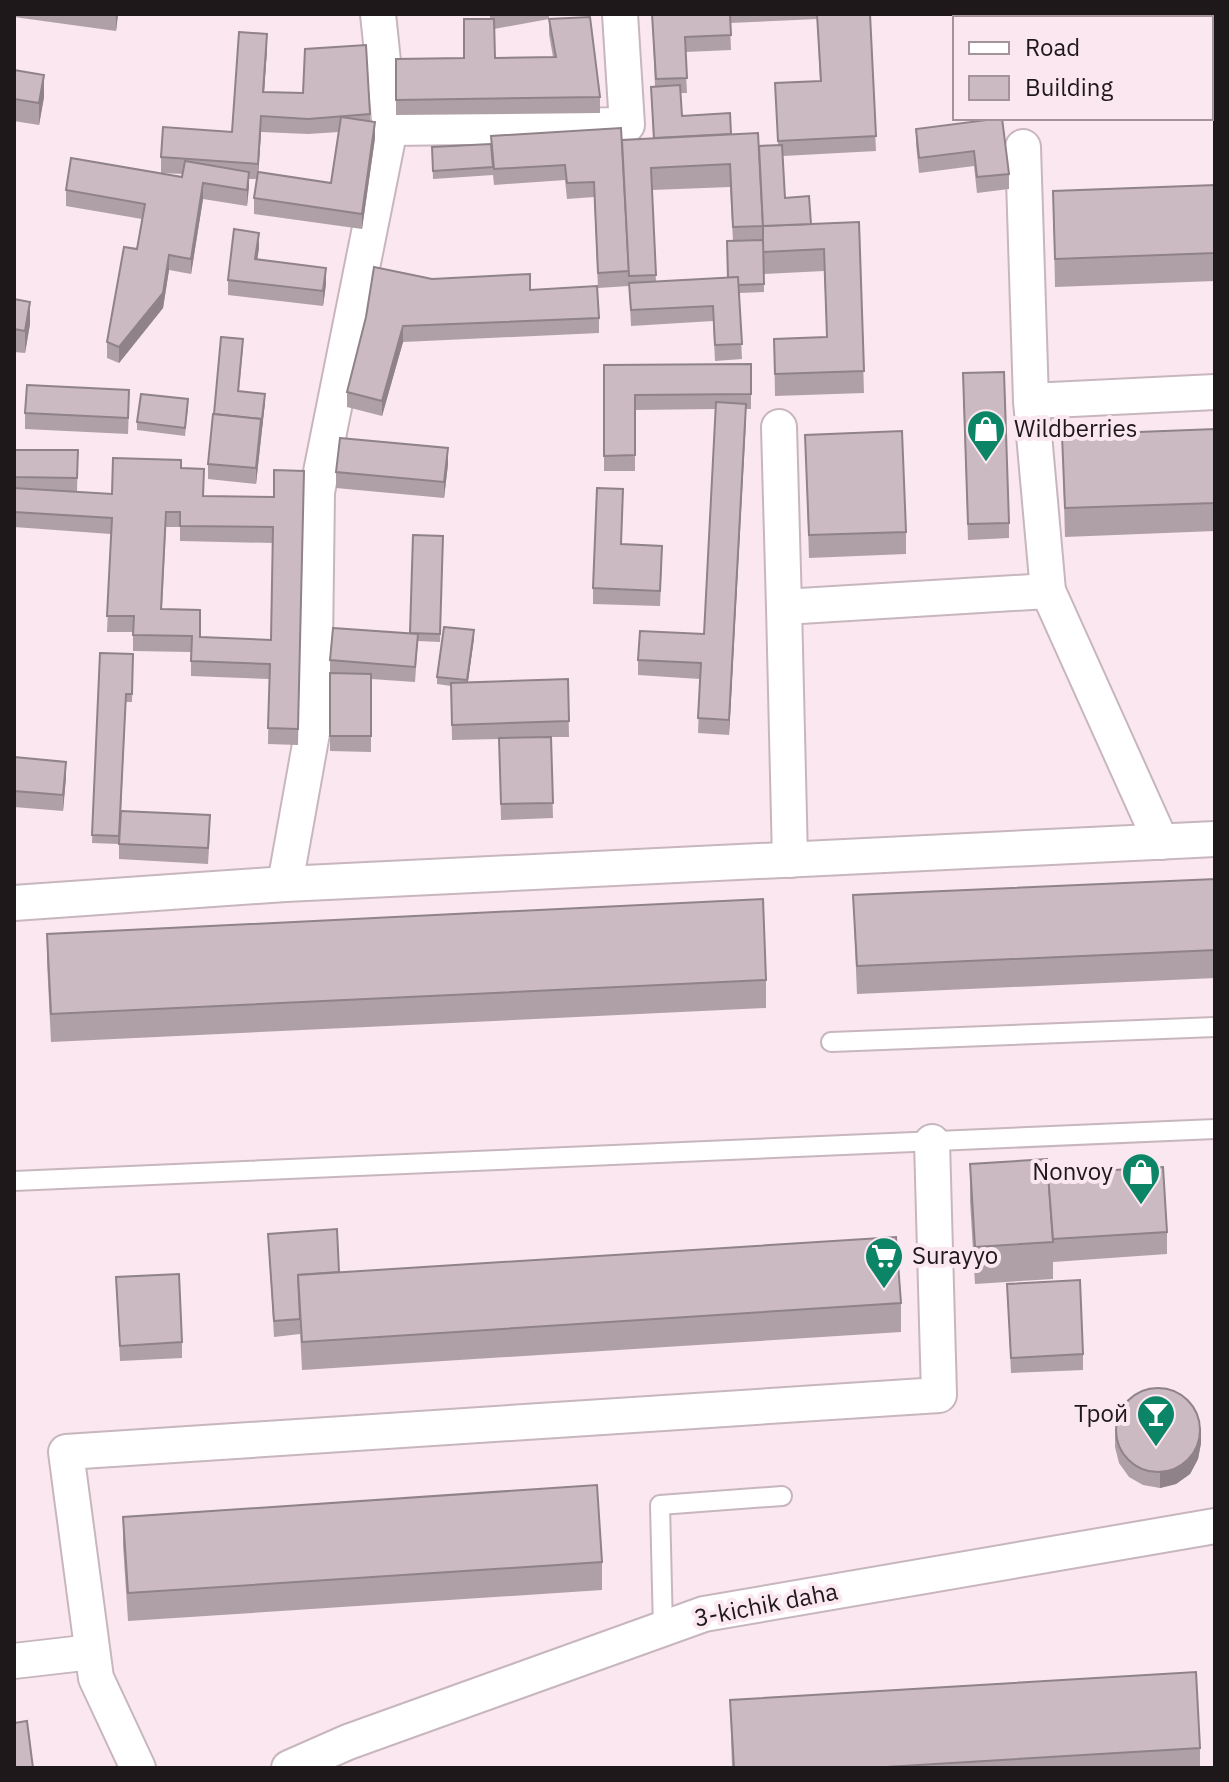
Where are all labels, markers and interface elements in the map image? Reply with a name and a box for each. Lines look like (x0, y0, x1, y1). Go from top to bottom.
legend (953, 16, 1213, 120)
text: Road (1025, 31, 1080, 63)
text: Building (1025, 71, 1113, 103)
shop icon: Wildberries (965, 408, 1007, 463)
place label: Wildberries (1014, 412, 1137, 444)
shop icon: Nonvoy (1120, 1151, 1162, 1206)
place label: Nonvoy (1032, 1155, 1113, 1187)
supermarket icon: Surayyo (863, 1235, 905, 1290)
place label: Surayyo (912, 1239, 998, 1271)
bar icon: Трой (1135, 1393, 1177, 1448)
place label: Трой (1074, 1397, 1128, 1429)
street label: 3-kichik daha (691, 1574, 841, 1634)

